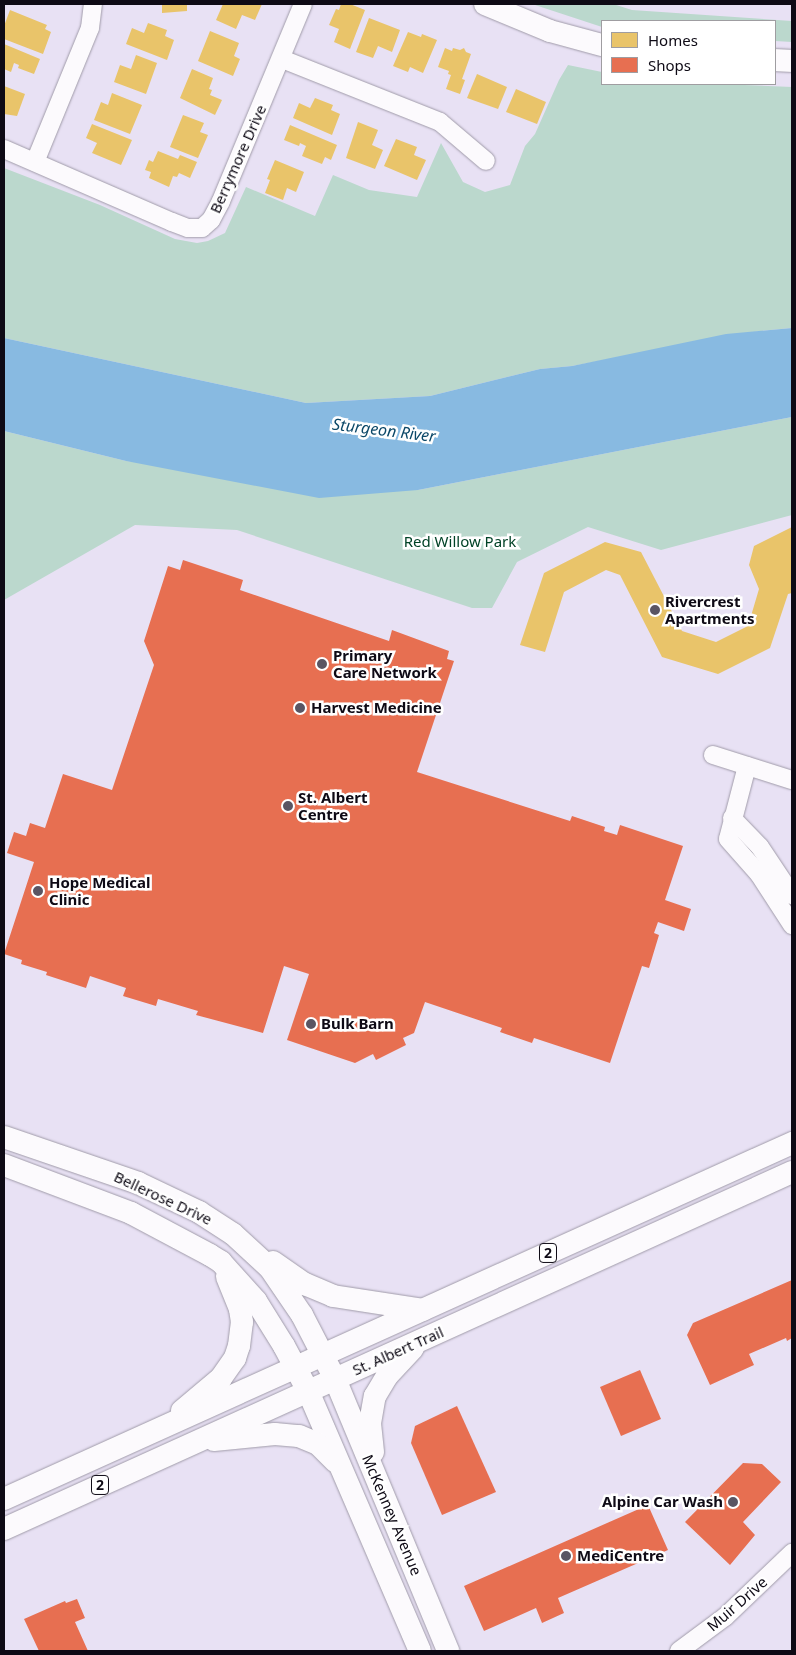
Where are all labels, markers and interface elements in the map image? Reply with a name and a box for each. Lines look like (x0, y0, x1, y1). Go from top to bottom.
legend (601, 20, 776, 85)
text: Homes (648, 30, 698, 50)
text: Shops (648, 55, 691, 75)
street label: Berrymore Drive (206, 102, 270, 216)
water label: Sturgeon River (331, 414, 437, 446)
park label: Red Willow Park (404, 533, 516, 551)
place label: Rivercrest Apartments (665, 592, 754, 627)
marker: Rivercrest Apartments (649, 604, 661, 616)
place label: Primary Care Network (333, 646, 437, 681)
marker: Primary Care Network (315, 657, 329, 671)
place label: Harvest Medicine (311, 699, 442, 717)
marker: Harvest Medicine (293, 701, 307, 715)
place label: St. Albert Centre (298, 788, 367, 823)
marker: St. Albert Centre (282, 800, 294, 812)
place label: Hope Medical Clinic (49, 873, 150, 908)
marker: Hope Medical Clinic (31, 884, 45, 898)
place label: Bulk Barn (321, 1015, 394, 1033)
marker: Bulk Barn (305, 1018, 317, 1030)
street label: Bellerose Drive (111, 1167, 215, 1229)
road number: 2 (538, 1242, 558, 1264)
street label: St. Albert Trail (350, 1323, 446, 1379)
street label: McKenney Avenue (358, 1452, 426, 1578)
road number: 2 (90, 1474, 110, 1496)
place label: Alpine Car Wash (602, 1493, 723, 1511)
marker: Alpine Car Wash (727, 1496, 739, 1508)
place label: MediCentre (577, 1547, 664, 1565)
marker: MediCentre (559, 1549, 573, 1563)
street label: Muir Drive (703, 1573, 771, 1635)

